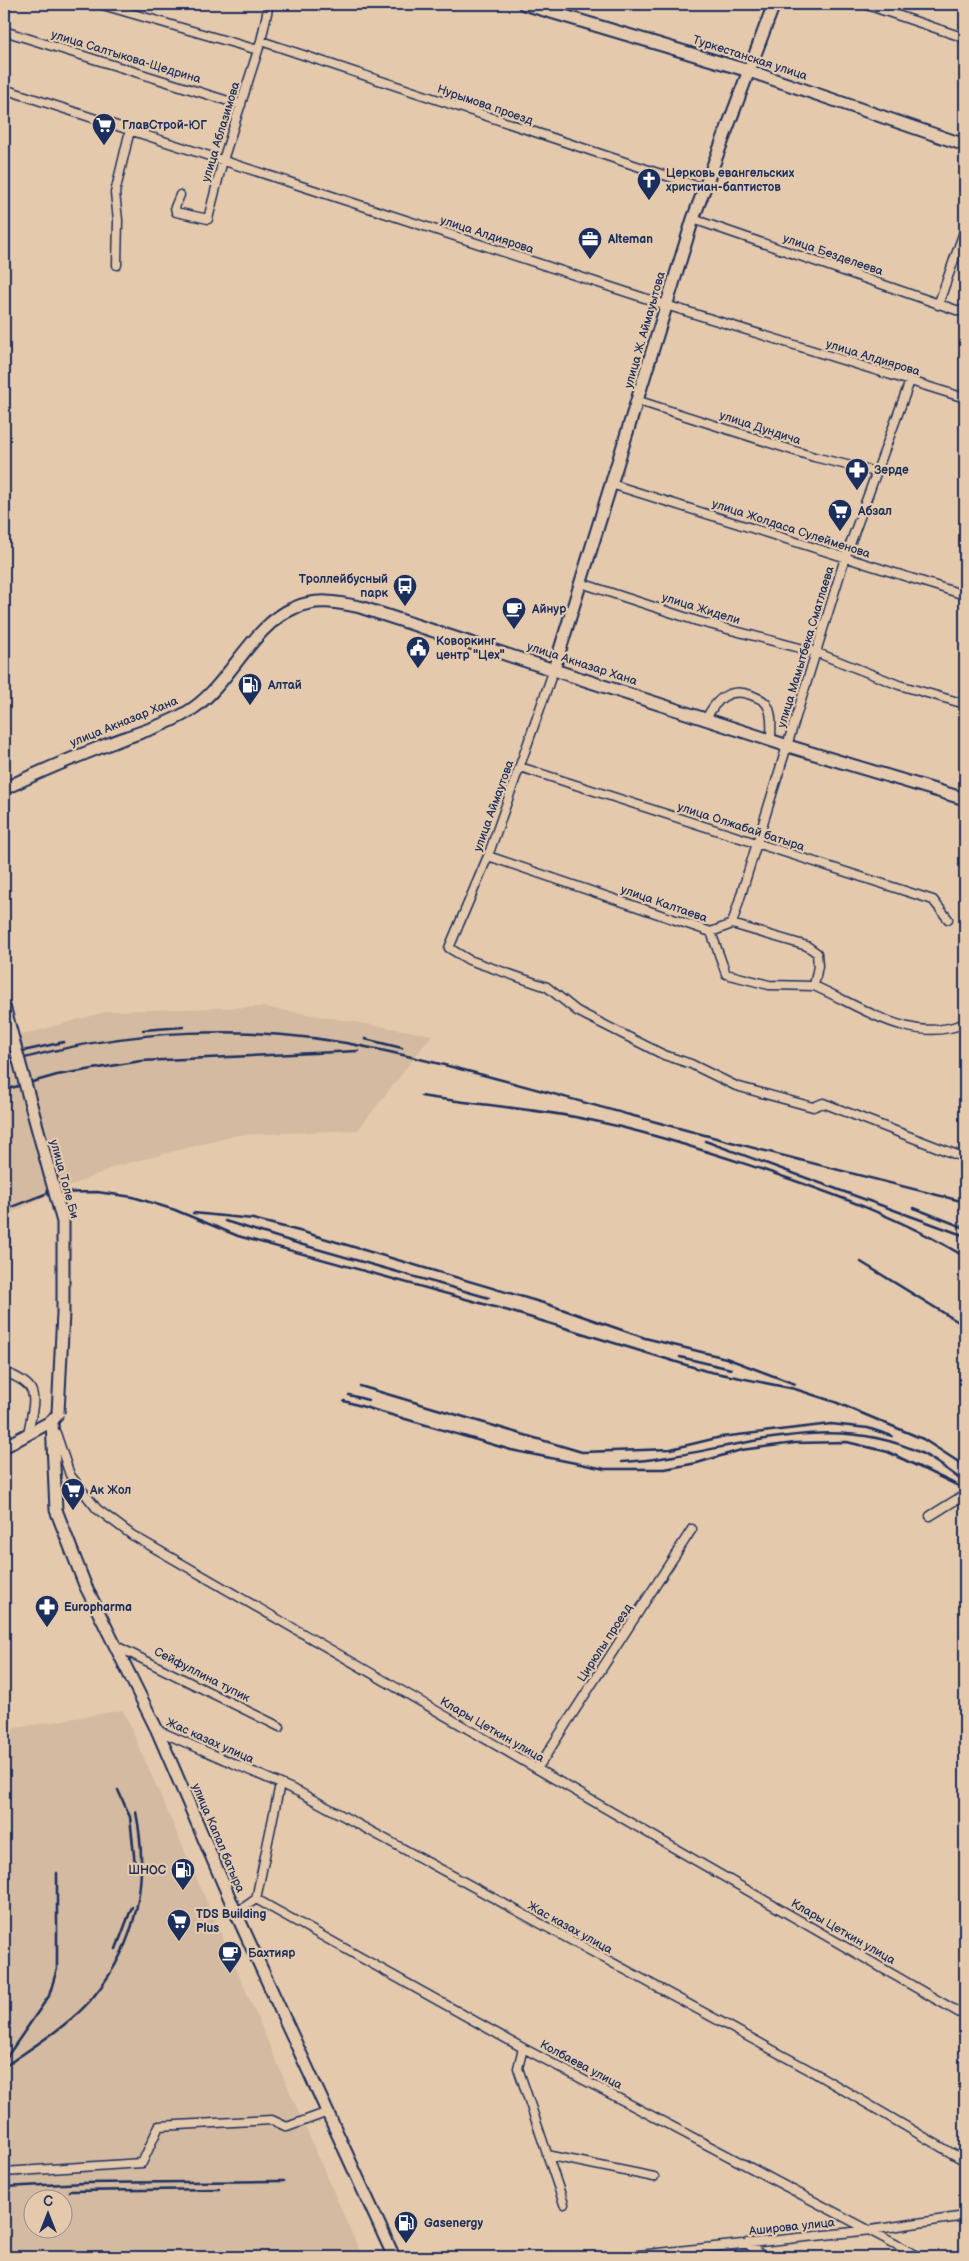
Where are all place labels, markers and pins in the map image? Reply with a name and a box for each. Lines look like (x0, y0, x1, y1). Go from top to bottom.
supermarket icon: ГлавСтрой-ЮГ (91, 112, 117, 146)
place label: ГлавСтрой-ЮГ (122, 118, 207, 133)
place label: Церковь евангельских христиан-баптистов (666, 166, 795, 195)
church icon: Церковь евангельских христиан-баптистов (636, 167, 662, 201)
office icon: Alteman (577, 226, 603, 260)
place label: Alteman (607, 232, 653, 247)
pharmacy icon: Зерде (844, 457, 870, 491)
place label: Зерде (874, 463, 909, 478)
supermarket icon: Абзал (827, 498, 853, 532)
place label: Абзал (857, 504, 892, 519)
place label: Троллейбусный парк (299, 572, 389, 601)
bus stop icon: Троллейбусный парк (392, 573, 418, 607)
cafe icon: Айнур (501, 596, 527, 630)
place label: Айнур (531, 602, 566, 617)
place label: Коворкинг центр "Цех" (436, 634, 505, 663)
public building icon: Коворкинг центр "Цех" (405, 635, 431, 669)
fuel station icon: Алтай (237, 672, 263, 706)
place label: Алтай (267, 678, 302, 693)
supermarket icon: Ак Жол (60, 1477, 86, 1511)
place label: Ак Жол (89, 1483, 131, 1498)
pharmacy icon: Europharma (34, 1594, 60, 1628)
place label: Europharma (64, 1600, 132, 1615)
fuel station icon: ШНОС (170, 1857, 196, 1891)
place label: ШНОС (128, 1863, 167, 1878)
place label: TDS Building Plus (196, 1907, 266, 1936)
supermarket icon: TDS Building Plus (166, 1908, 192, 1942)
cafe icon: Бахтияр (217, 1940, 243, 1974)
place label: Бахтияр (248, 1946, 295, 1961)
fuel station icon: Gasenergy (393, 2210, 419, 2244)
place label: Gasenergy (424, 2216, 483, 2231)

